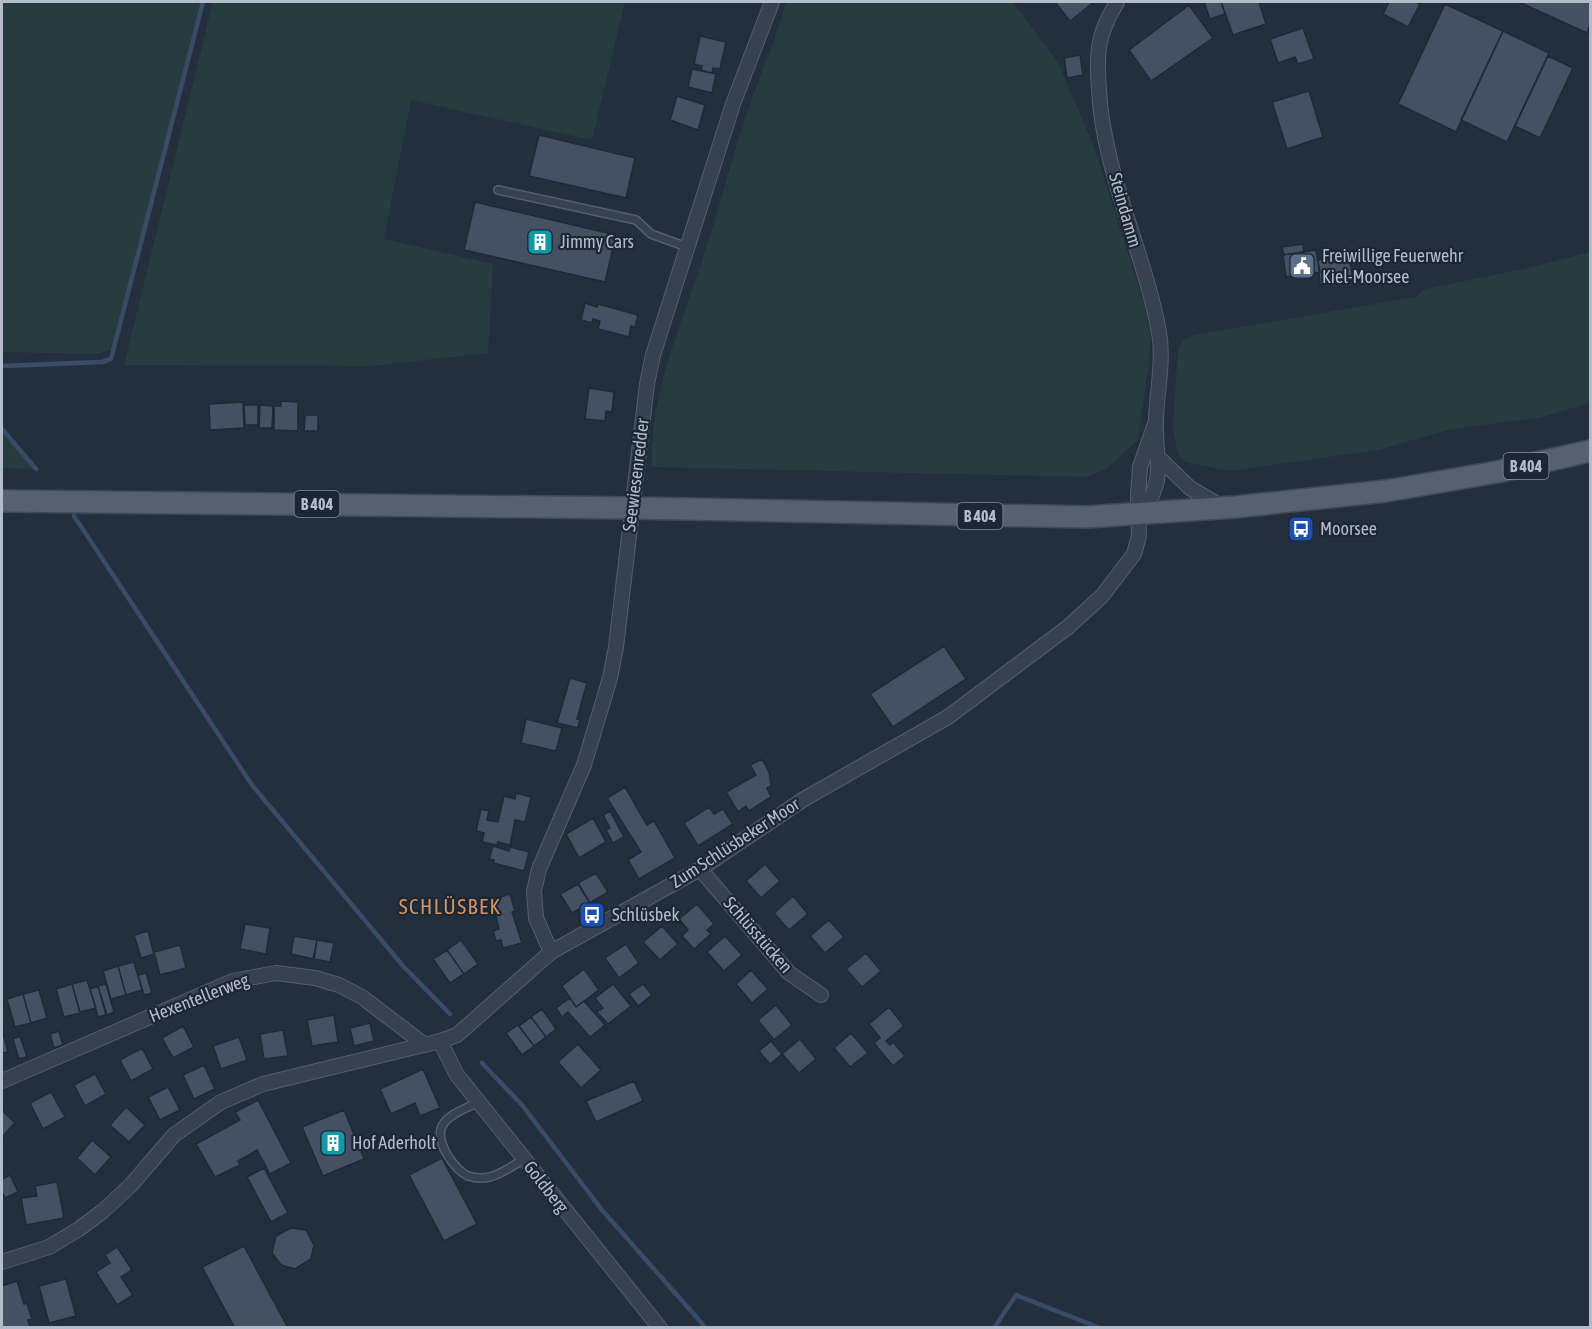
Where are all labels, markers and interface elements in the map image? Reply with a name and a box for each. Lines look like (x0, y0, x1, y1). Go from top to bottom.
street label: Steindamm (1105, 170, 1146, 249)
building icon: Jimmy Cars (525, 227, 555, 257)
place label: Jimmy Cars (560, 231, 634, 252)
place label: Freiwillige Feuerwehr Kiel-Moorsee (1322, 245, 1464, 287)
public building icon: Freiwillige Feuerwehr Kiel-Moorsee (1287, 251, 1317, 281)
street label: Seewiesenredder (618, 416, 653, 533)
road number: B 404 (1504, 453, 1549, 479)
road number: B 404 (294, 491, 340, 517)
road number: B 404 (958, 503, 1002, 529)
bus stop icon: Moorsee (1286, 514, 1316, 544)
place label: Moorsee (1320, 518, 1377, 539)
street label: Zum Schlüsbeker Moor (666, 793, 804, 892)
street label: Schlüsstücken (720, 892, 797, 977)
district label: SCHLÜSBEK (399, 894, 501, 918)
bus stop icon: Schlüsbek (577, 900, 607, 930)
place label: Schlüsbek (612, 904, 679, 925)
street label: Hexentellerweg (146, 969, 252, 1026)
building icon: Hof Aderholt (318, 1128, 348, 1158)
place label: Hof Aderholt (352, 1132, 436, 1153)
street label: Goldberg (520, 1156, 573, 1217)

